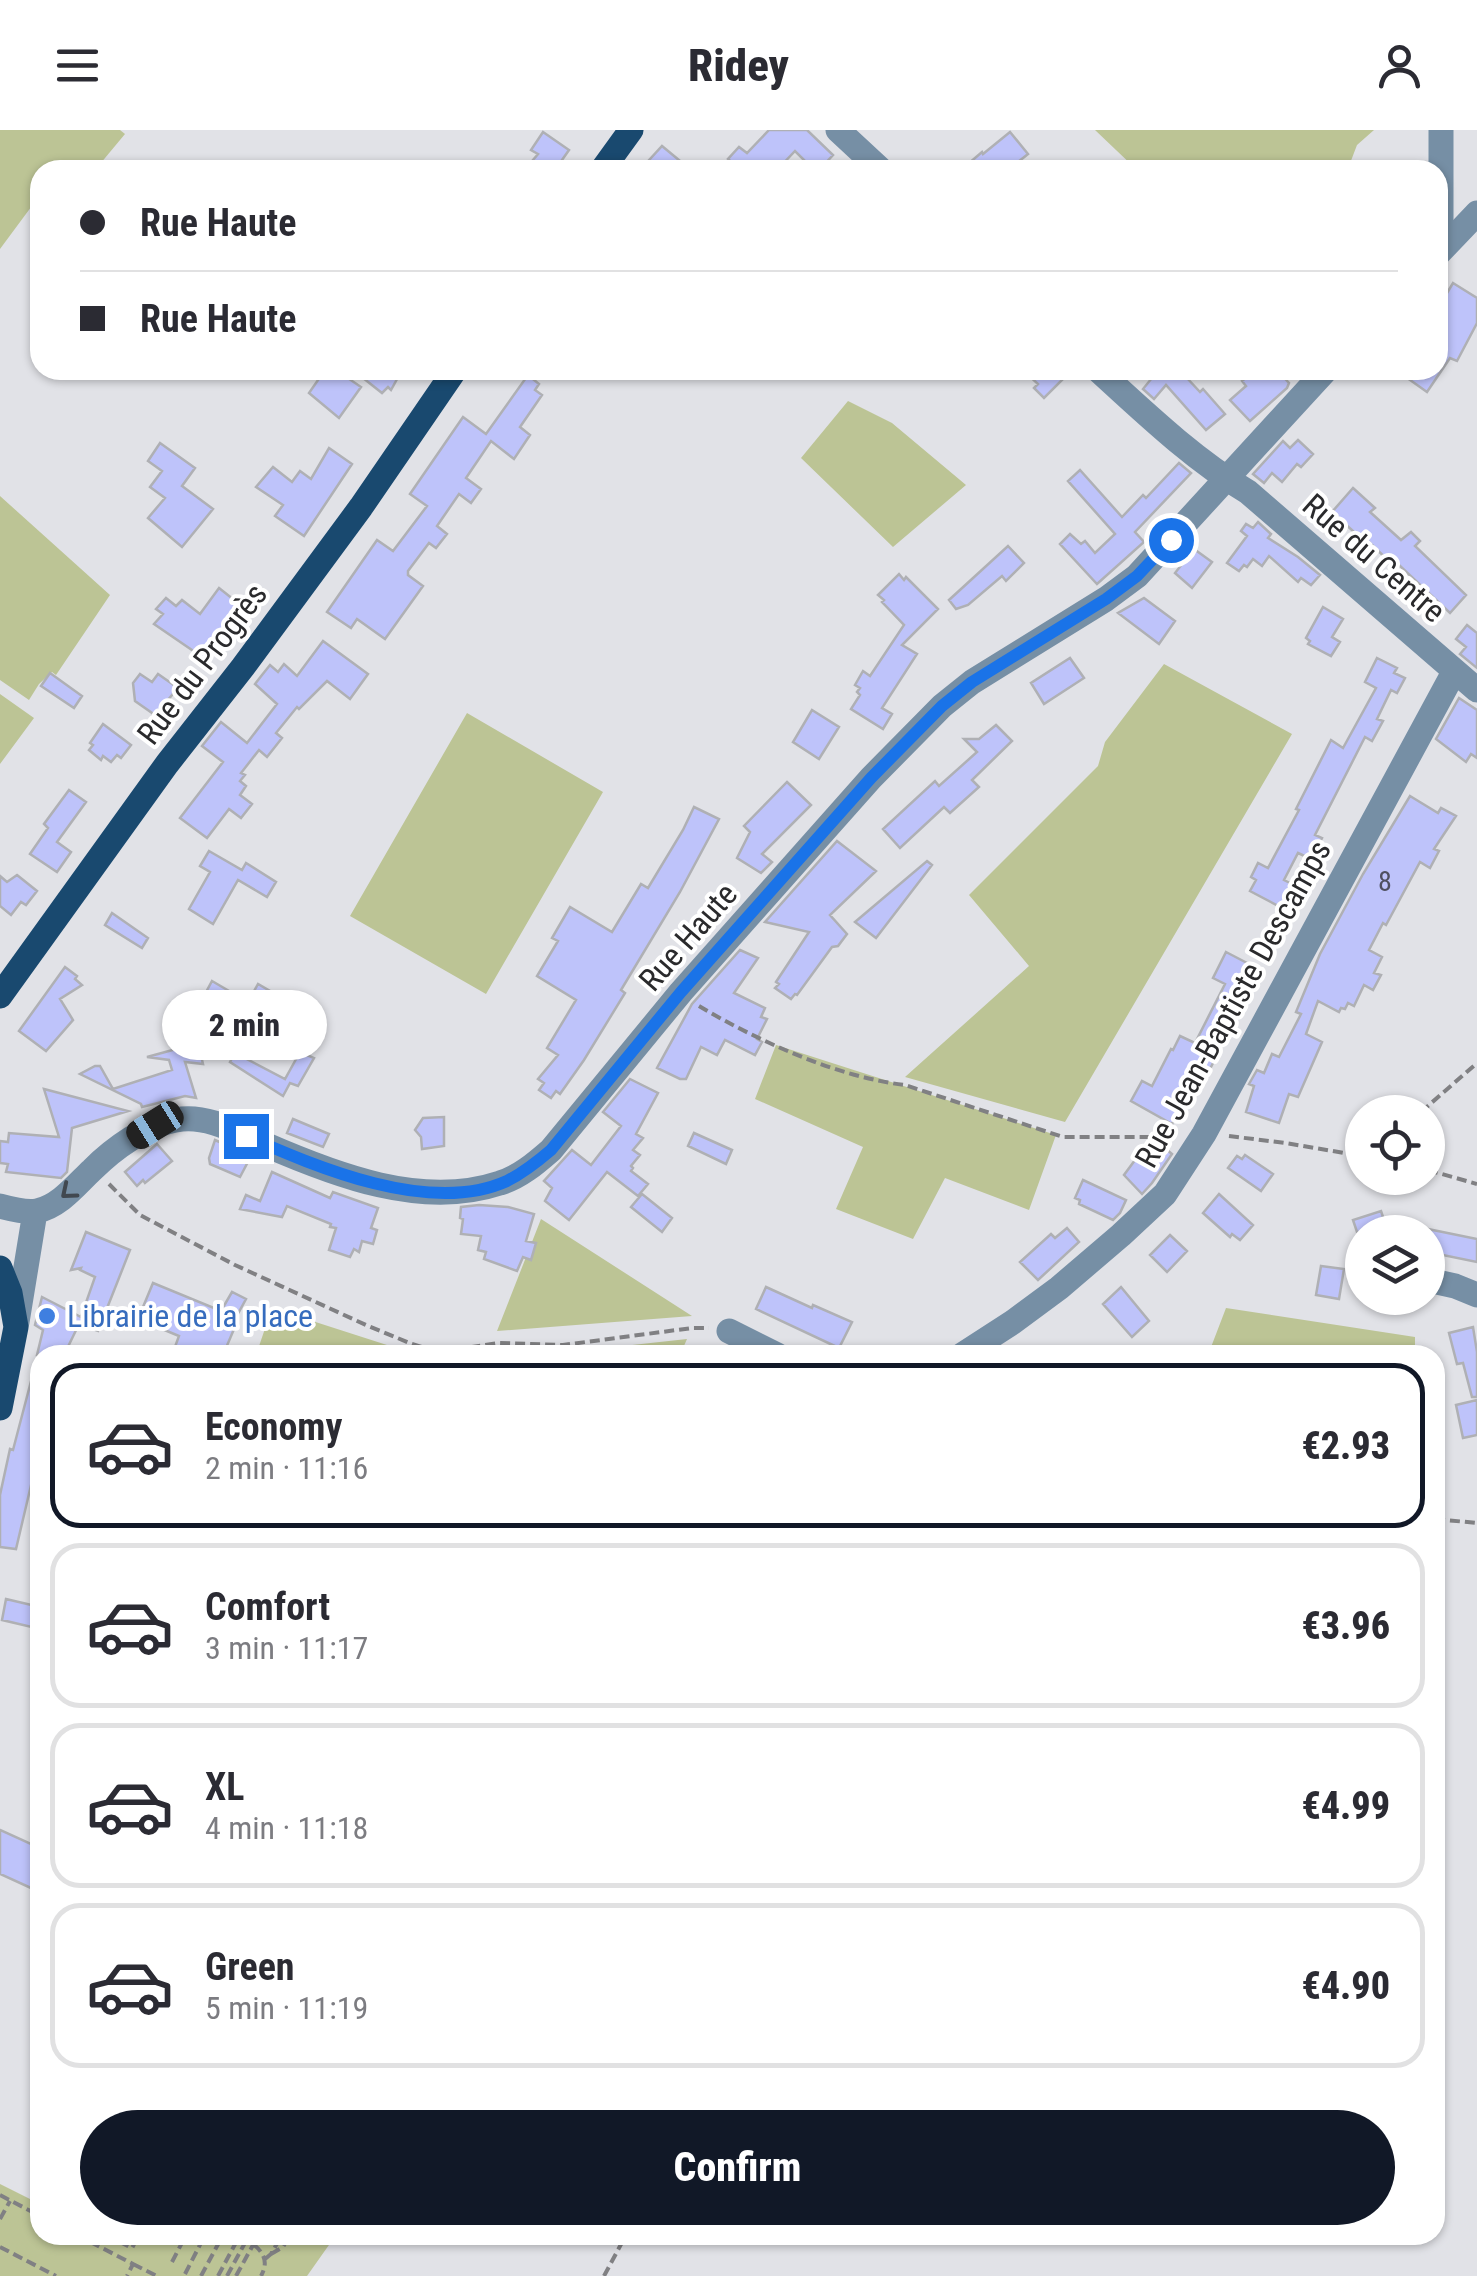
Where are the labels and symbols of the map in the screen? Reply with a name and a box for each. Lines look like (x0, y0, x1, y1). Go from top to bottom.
street label: Rue du Centre (1295, 486, 1453, 630)
route start (1149, 518, 1194, 563)
street label: Rue du Progrès (129, 576, 275, 752)
street label: Rue Jean-Baptiste Descamps (1127, 834, 1339, 1174)
house number: 8 (1378, 865, 1392, 898)
street label: Rue Haute (631, 876, 745, 998)
callout: 2 min (164, 991, 328, 1061)
car (122, 1096, 188, 1154)
route end (224, 1114, 269, 1159)
one-way arrow (61, 1180, 79, 1198)
place label: Librairie de la place (67, 1297, 313, 1335)
marker: Librairie de la place (36, 1305, 58, 1327)

